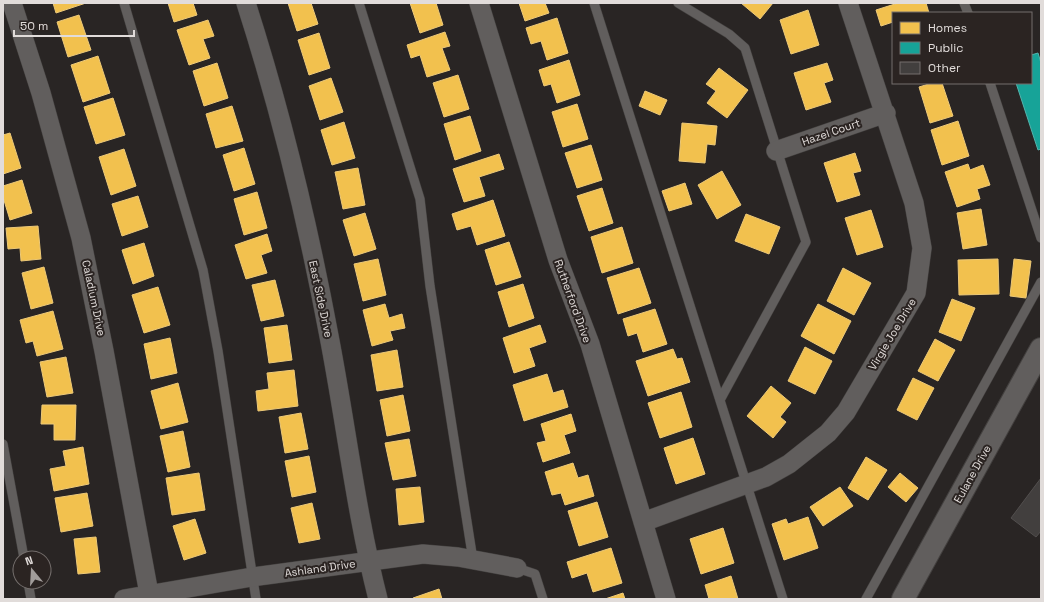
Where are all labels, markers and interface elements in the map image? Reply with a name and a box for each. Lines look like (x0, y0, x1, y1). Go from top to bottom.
scale bar (14, 12, 134, 38)
legend (892, 12, 1032, 84)
text: 50 m (20, 18, 48, 34)
text: Homes (928, 20, 967, 36)
text: Public (928, 40, 963, 56)
text: Other (928, 60, 961, 76)
street label: Hazel Court (800, 115, 862, 149)
street label: Rutherford Drive (551, 257, 595, 345)
street label: Caladium Drive (79, 259, 109, 337)
street label: East Side Drive (306, 259, 336, 339)
street label: Virgie Joe Drive (865, 296, 919, 372)
street label: Eulane Drive (950, 442, 994, 506)
north arrow (12, 550, 52, 590)
text: N (23, 553, 35, 568)
street label: Ashland Drive (284, 556, 356, 580)

